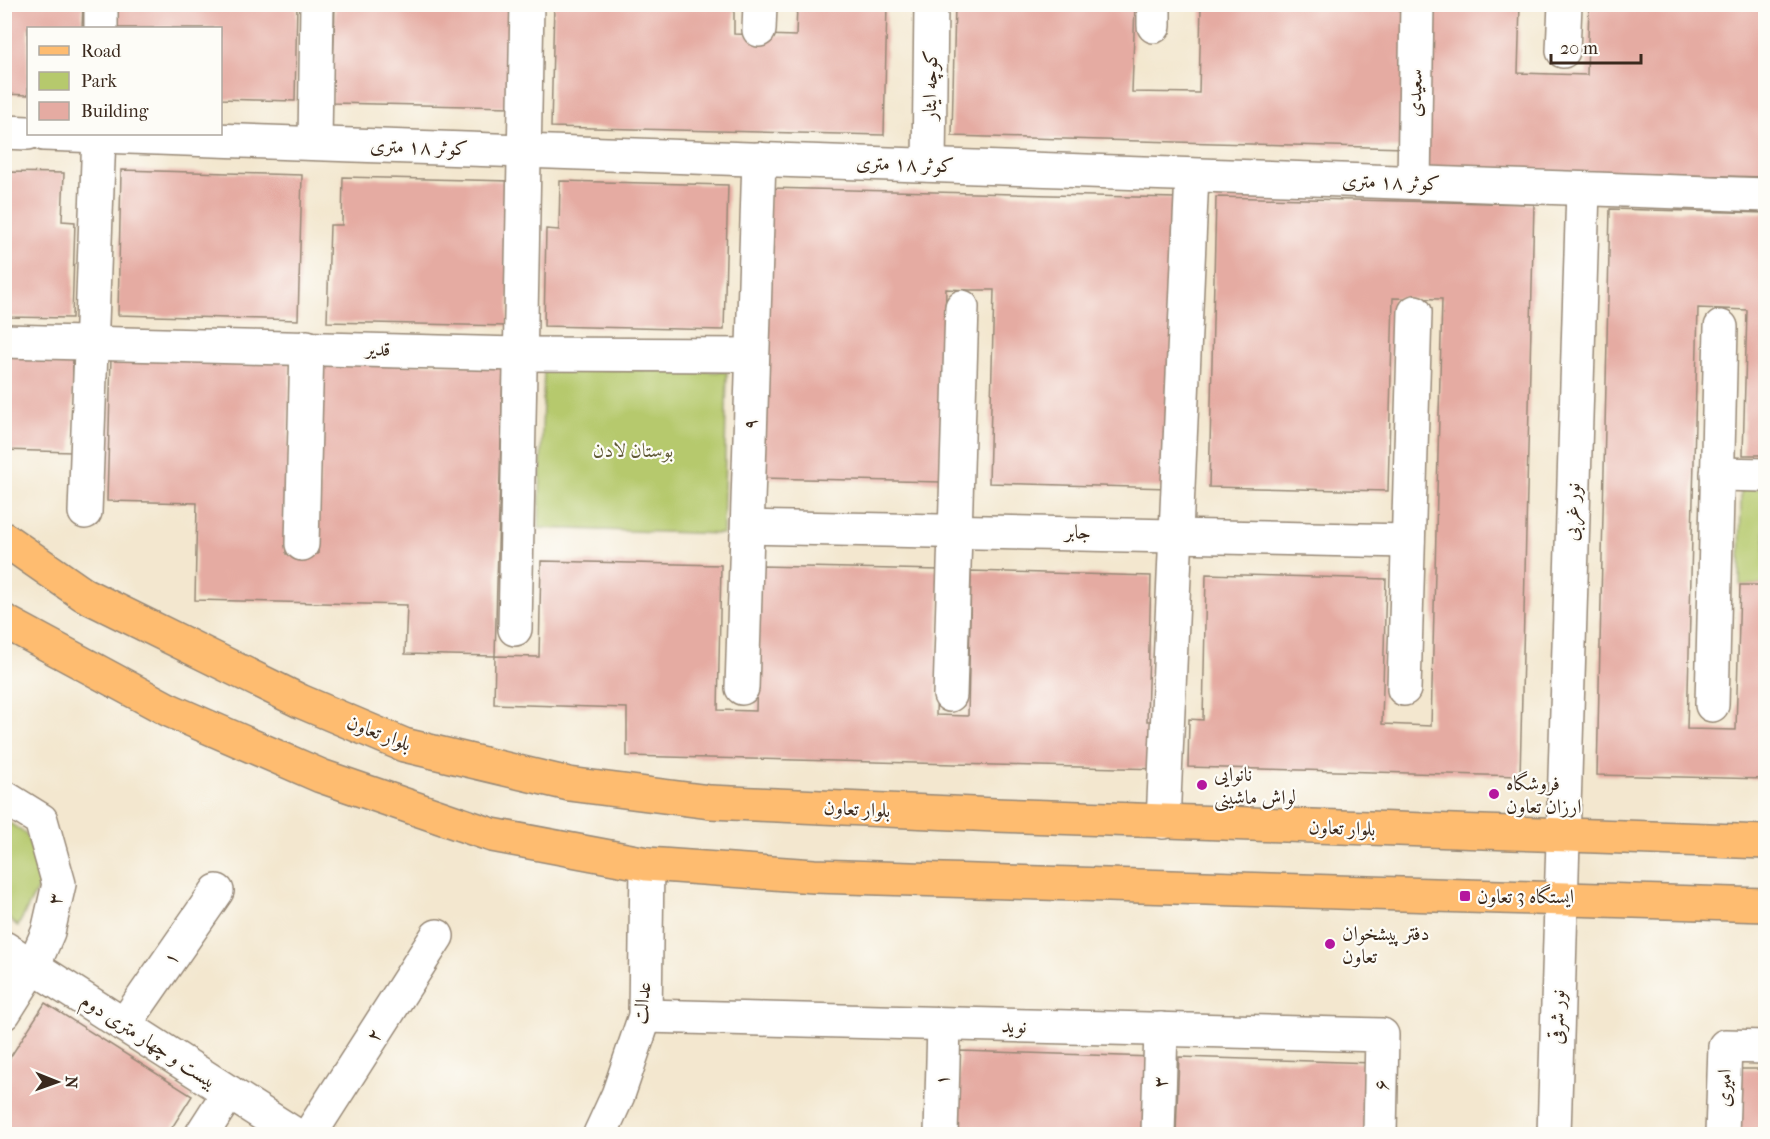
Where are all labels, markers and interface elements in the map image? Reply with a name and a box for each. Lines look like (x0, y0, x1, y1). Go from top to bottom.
legend (27, 27, 222, 135)
scale bar (1551, 27, 1641, 65)
text: 20 m (1560, 38, 1598, 59)
text: Road (81, 41, 121, 62)
street label: کوچه ایثار (918, 50, 944, 122)
street label: سعیدی (1403, 69, 1427, 117)
text: Park (81, 71, 118, 92)
text: Building (81, 101, 149, 122)
street label: کوثر ۱۸ متری (369, 134, 468, 161)
street label: کوثر ۱۸ متری (855, 151, 954, 178)
street label: کوثر ۱۸ متری (1341, 169, 1440, 196)
street label: قدیر (363, 337, 391, 361)
street label: ۹ (738, 418, 762, 430)
park label: بوستان لادن (593, 439, 673, 463)
street label: نور غربی (1559, 482, 1588, 542)
street label: جابر (1063, 520, 1091, 544)
street label: بلوار تعاون (343, 710, 414, 757)
place label: نانوایی لواش ماشینی (1214, 763, 1296, 812)
place label: فروشگاه ارزان تعاون (1506, 770, 1582, 818)
marker: نانوایی لواش ماشینی (1195, 778, 1209, 792)
marker: فروشگاه ارزان تعاون (1487, 787, 1501, 801)
street label: بلوار تعاون (823, 796, 891, 823)
street label: بلوار تعاون (1308, 815, 1376, 842)
place label: ایستگاه 3 تعاون (1477, 883, 1574, 908)
marker: ایستگاه 3 تعاون (1458, 889, 1472, 903)
street label: ۳ (43, 891, 67, 907)
place label: دفتر پیشخوان تعاون (1342, 922, 1430, 968)
marker: دفتر پیشخوان تعاون (1323, 937, 1337, 951)
street label: ۱ (158, 947, 184, 969)
street label: عدالت (628, 981, 656, 1025)
street label: بیست و چهار متری دوم (74, 989, 221, 1098)
street label: نور شرقی (1545, 989, 1571, 1045)
street label: نوید (1001, 1014, 1027, 1039)
street label: ۲ (361, 1024, 387, 1046)
north arrow (27, 1052, 87, 1112)
street label: امیری (1712, 1068, 1736, 1108)
street label: ۱ (930, 1074, 954, 1086)
text: N (62, 1076, 81, 1089)
street label: ۳ (1148, 1076, 1172, 1088)
street label: ۶ (1369, 1079, 1393, 1091)

